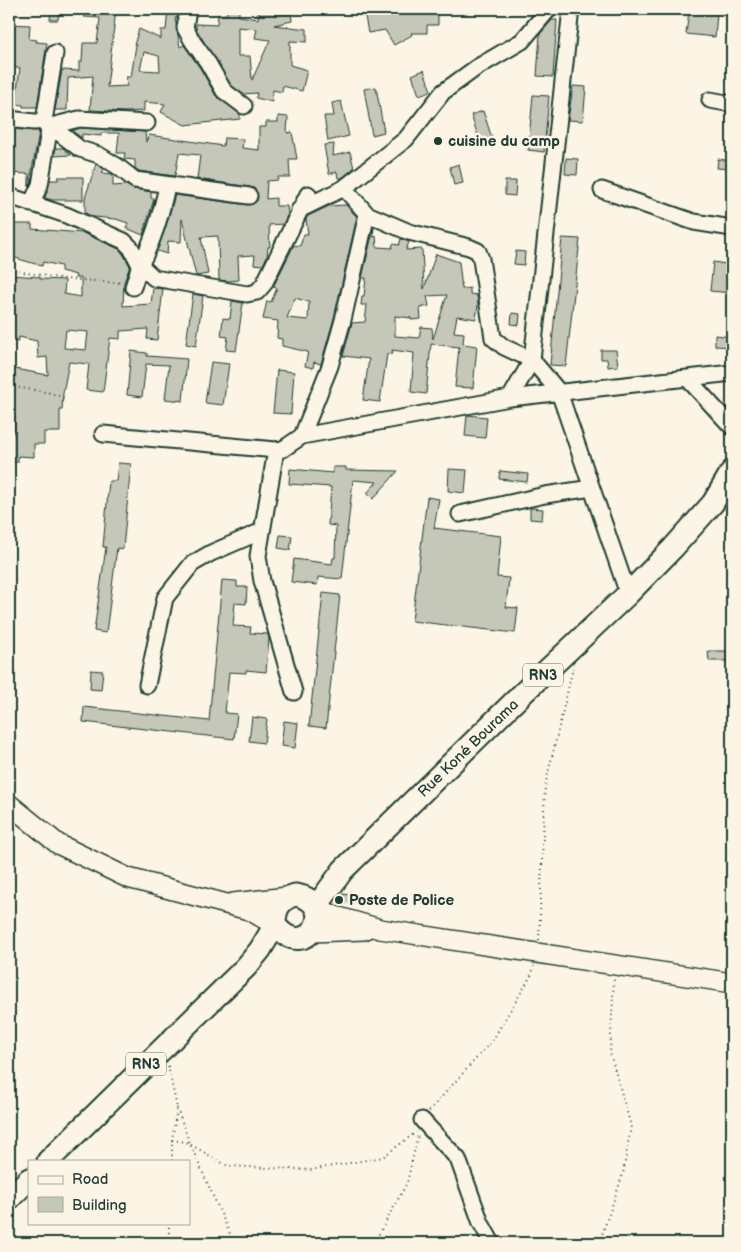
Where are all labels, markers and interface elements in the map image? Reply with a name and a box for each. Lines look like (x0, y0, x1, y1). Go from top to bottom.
place label: cuisine du camp (448, 132, 560, 151)
marker: cuisine du camp (432, 135, 444, 147)
road number: RN3 (523, 664, 563, 686)
street label: Rue Koné Bourama (414, 695, 523, 801)
place label: Poste de Police (349, 891, 454, 910)
marker: Poste de Police (333, 894, 345, 906)
road number: RN3 (126, 1052, 166, 1076)
legend (28, 1160, 190, 1224)
text: Road (72, 1170, 108, 1189)
text: Building (72, 1196, 127, 1215)

